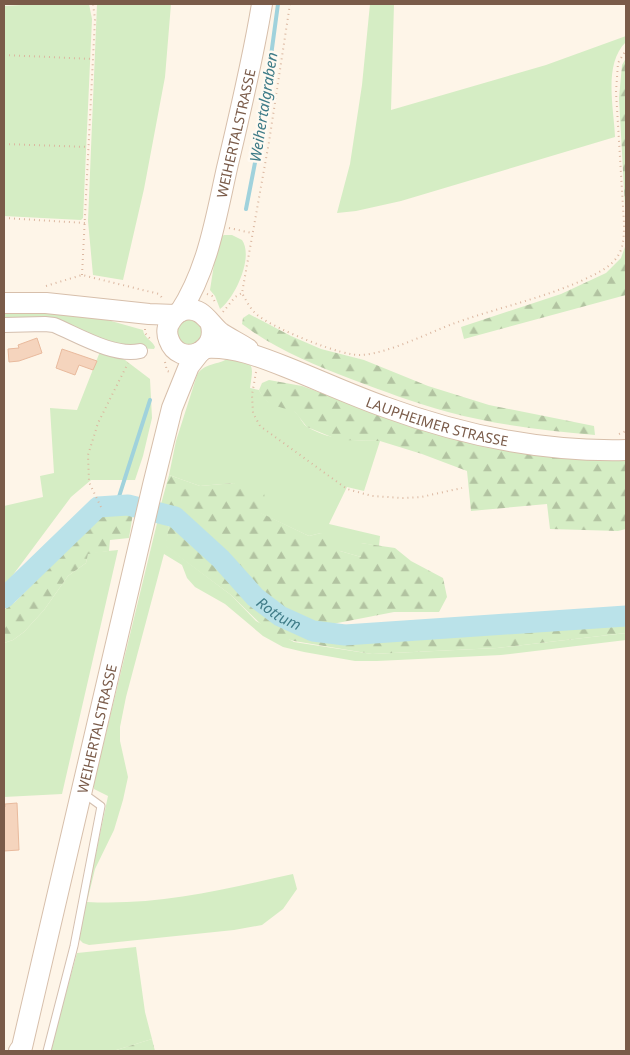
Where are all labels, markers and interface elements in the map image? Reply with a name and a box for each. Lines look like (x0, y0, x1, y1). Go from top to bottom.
water label: Weihertalgraben (244, 51, 282, 163)
street label: WEIHERTALSTRASSE (211, 67, 259, 200)
street label: LAUPHEIMER STRASSE (364, 391, 510, 450)
water label: Rottum (253, 592, 304, 634)
street label: WEIHERTALSTRASSE (72, 662, 120, 795)

